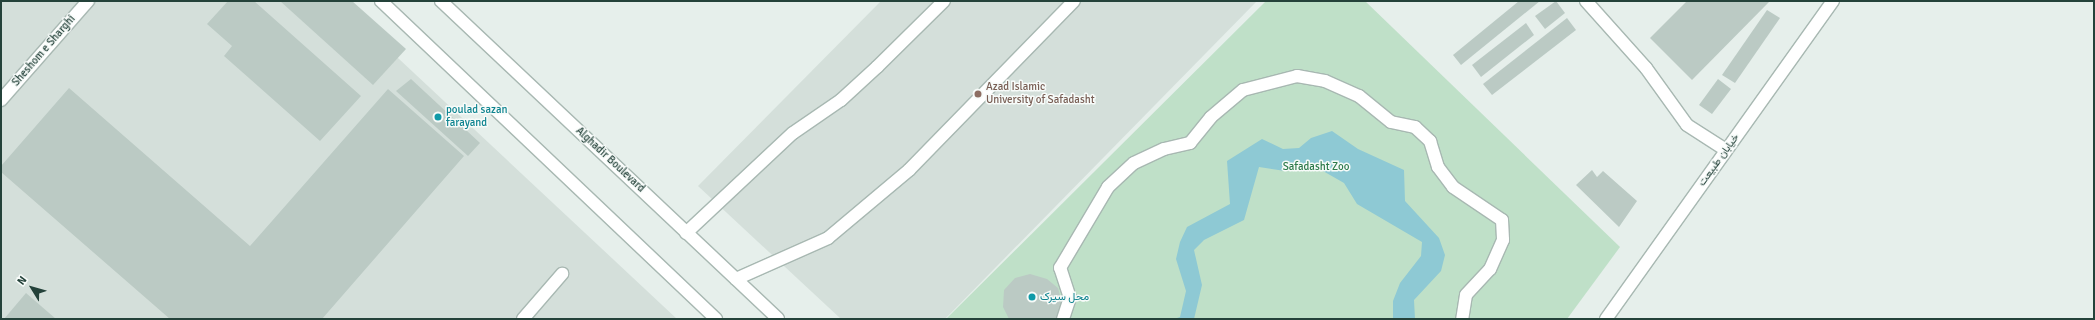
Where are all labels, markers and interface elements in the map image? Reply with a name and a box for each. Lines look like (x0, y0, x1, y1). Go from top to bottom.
street label: Sheshom e Sharghi (10, 13, 78, 89)
place label: Azad Islamic University of Safadasht (986, 81, 1095, 107)
marker: Azad Islamic University of Safadasht (973, 89, 983, 99)
place label: poulad sazan farayand (446, 104, 507, 130)
marker: poulad sazan farayand (433, 112, 443, 122)
street label: Alghadir Boulevard (573, 125, 647, 195)
street label: خیابان طبیعت (1696, 131, 1742, 189)
park label: Safadasht Zoo (1283, 160, 1349, 174)
north arrow (12, 268, 52, 308)
text: N (15, 274, 30, 287)
place label: محل سیرک (1040, 290, 1089, 304)
marker: محل سیرک (1027, 292, 1037, 302)

